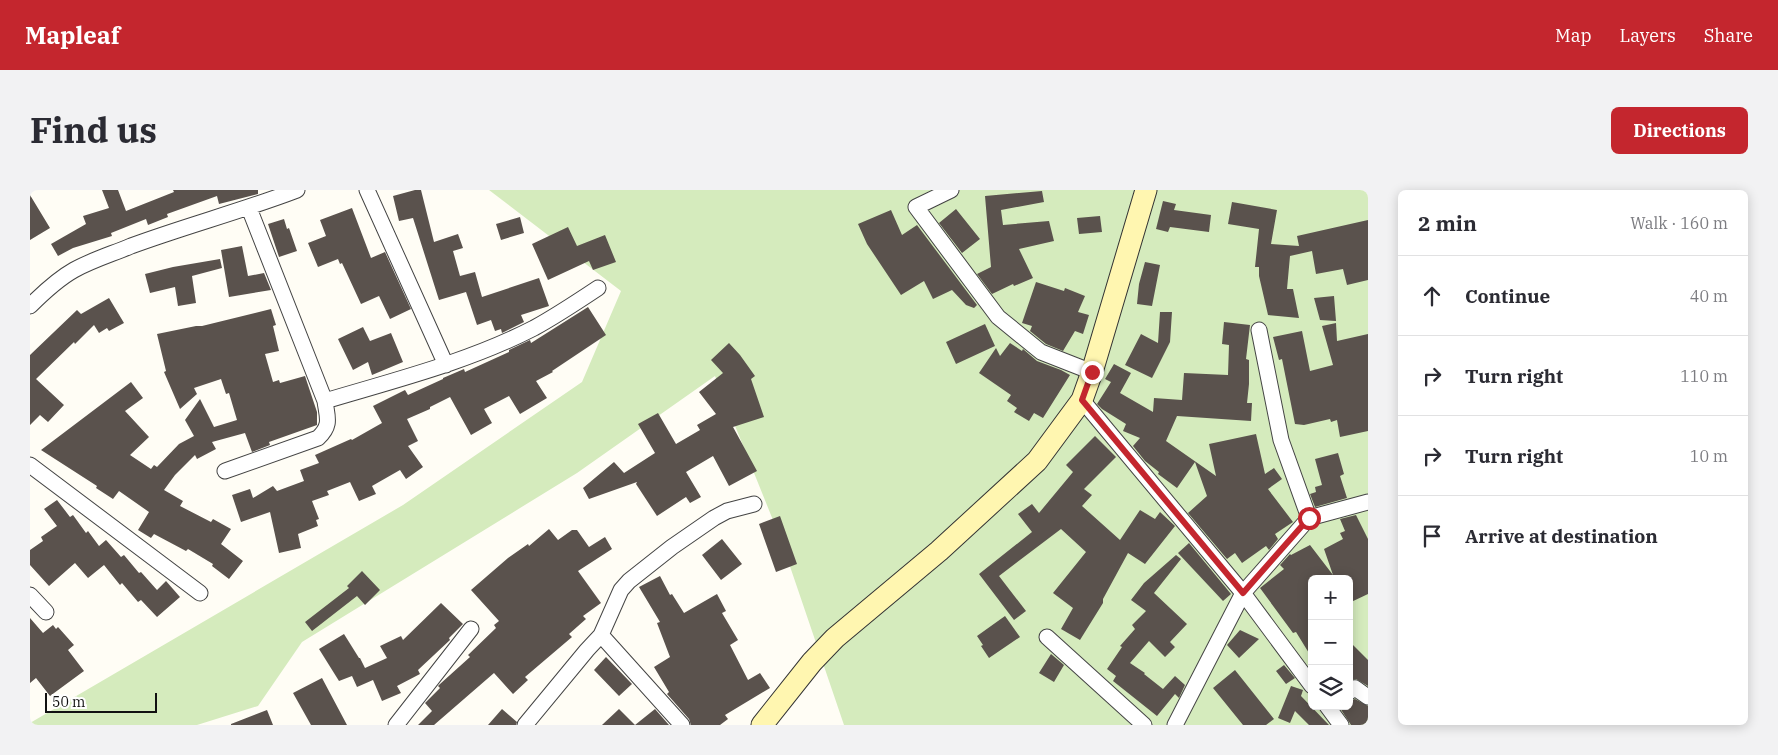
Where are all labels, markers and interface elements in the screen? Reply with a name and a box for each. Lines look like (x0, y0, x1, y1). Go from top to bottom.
text: Mapleaf (25, 19, 120, 51)
text: Map (1555, 24, 1592, 47)
text: Layers (1620, 24, 1676, 47)
text: Share (1704, 24, 1753, 47)
text: Find us (30, 107, 157, 153)
button: Directions (1611, 107, 1748, 154)
text: 2 min (1418, 209, 1477, 237)
text: Walk · 160 m (1630, 213, 1728, 233)
icon: ahead (1418, 282, 1446, 310)
text: Continue (1465, 284, 1550, 308)
text: 40 m (1690, 286, 1728, 306)
route end (1081, 361, 1104, 384)
icon: right (1418, 362, 1446, 390)
text: Turn right (1465, 364, 1563, 388)
text: 110 m (1680, 366, 1728, 386)
icon: right (1418, 442, 1446, 470)
text: Turn right (1465, 444, 1563, 468)
text: 10 m (1690, 446, 1728, 466)
route start (1298, 507, 1321, 530)
icon: arrive (1418, 522, 1446, 550)
text: Arrive at destination (1465, 524, 1658, 548)
map controls (1308, 575, 1353, 710)
button: + (1308, 575, 1353, 620)
button: − (1308, 620, 1353, 665)
button: layers (1308, 665, 1353, 710)
scale bar (45, 690, 158, 713)
text: 50 m (52, 693, 85, 711)

